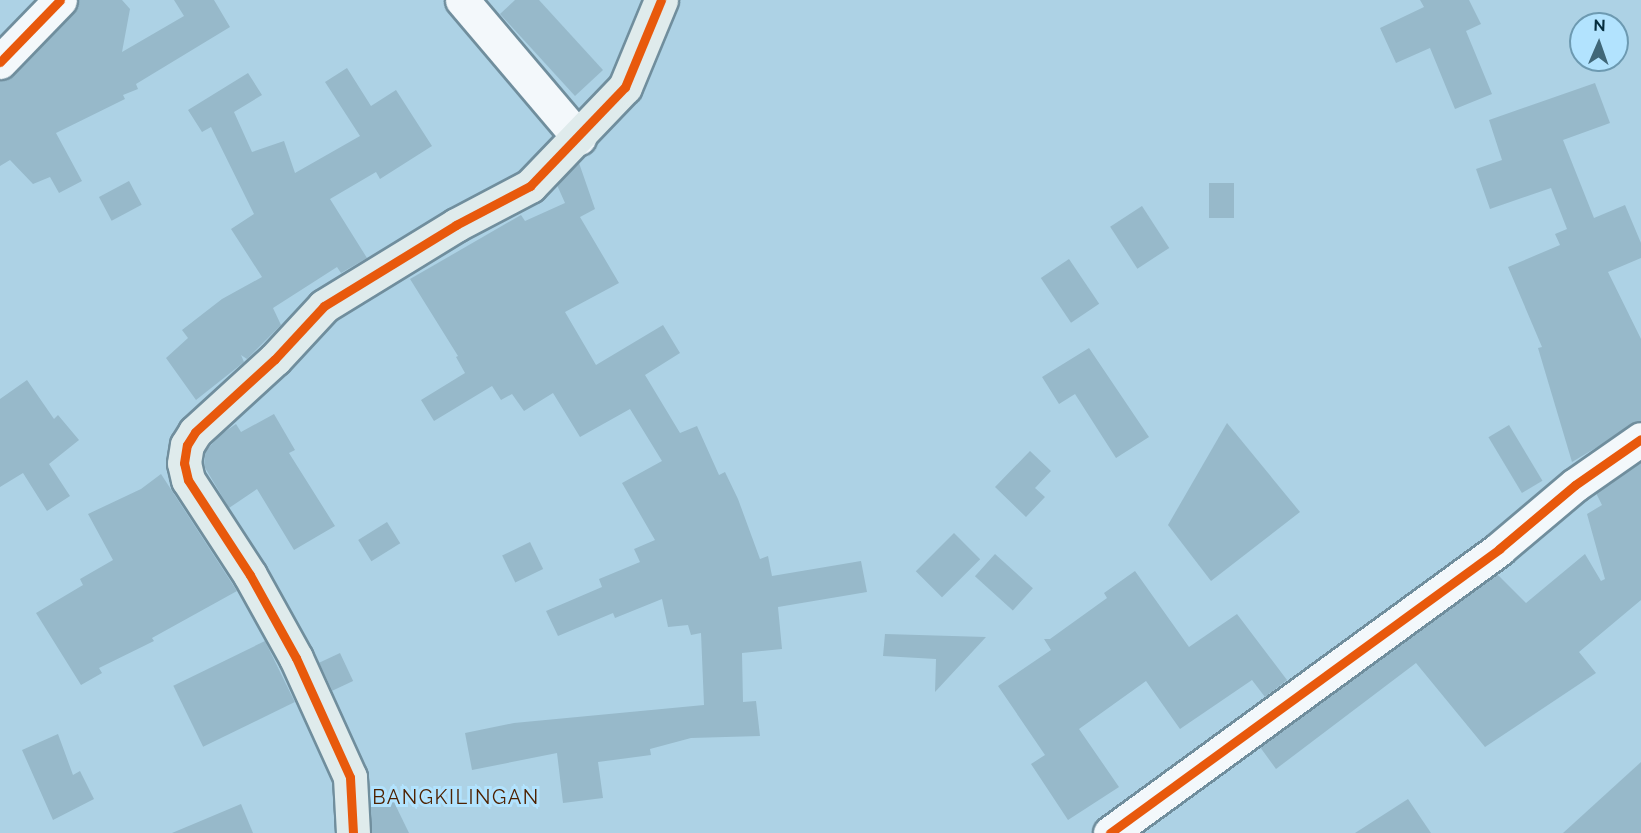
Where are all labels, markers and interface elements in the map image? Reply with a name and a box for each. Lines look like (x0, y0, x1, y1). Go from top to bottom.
north arrow (1569, 12, 1629, 72)
text: N (1593, 16, 1606, 35)
district label: BANGKILINGAN (372, 785, 540, 809)

